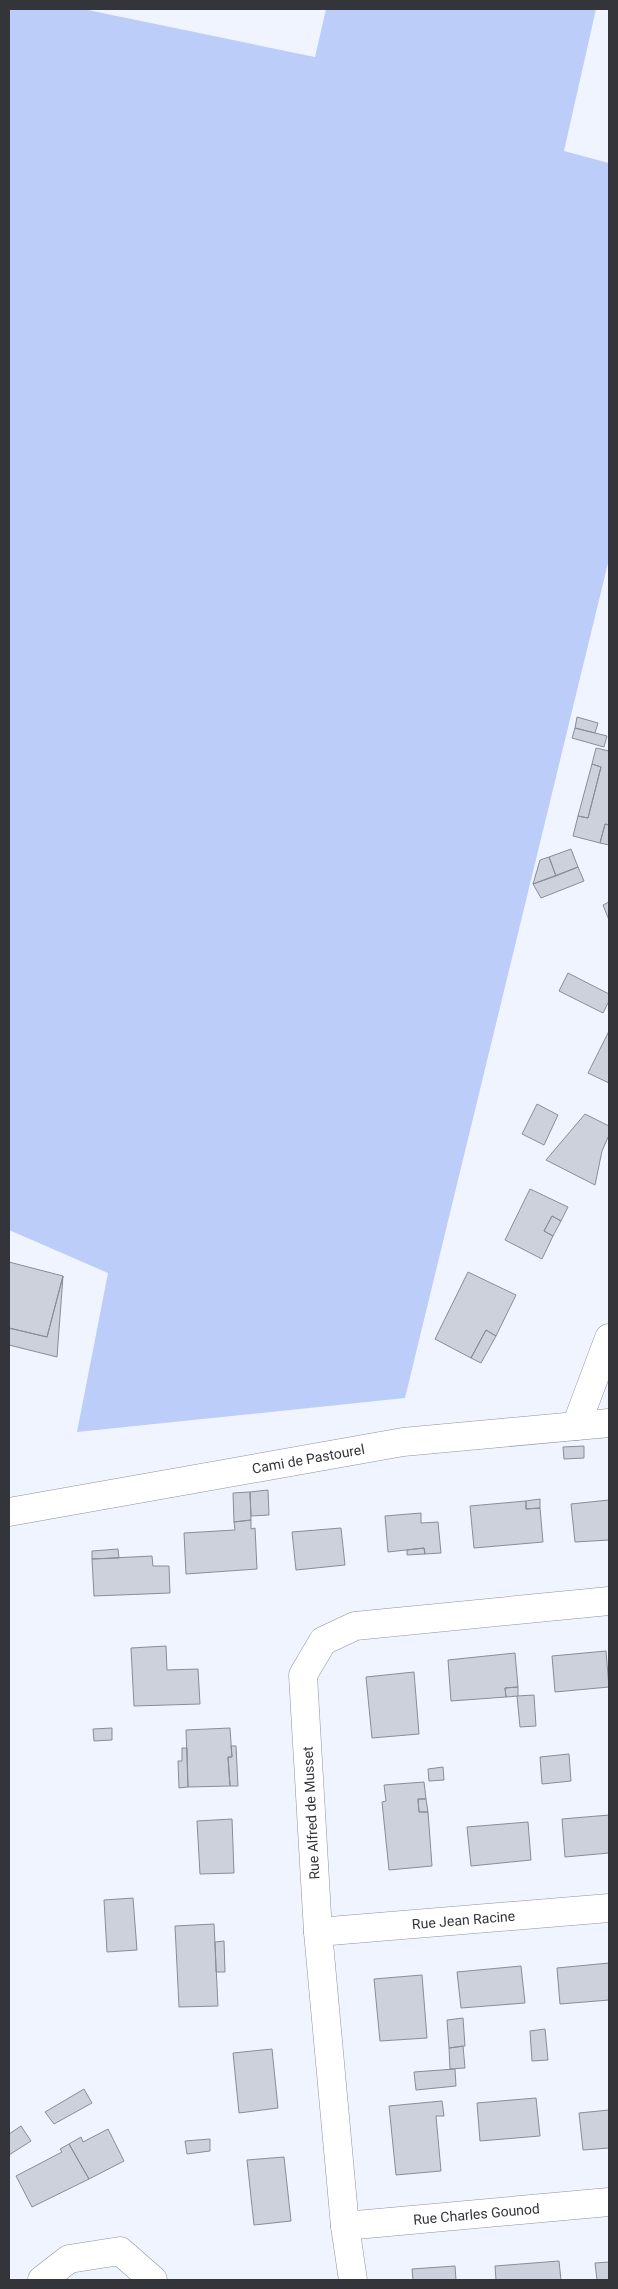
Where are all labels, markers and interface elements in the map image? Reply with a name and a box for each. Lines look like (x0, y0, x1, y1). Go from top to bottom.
street label: Cami de Pastourel (251, 1441, 366, 1477)
street label: Rue Alfred de Musset (300, 1746, 322, 1880)
street label: Rue Jean Racine (411, 1908, 516, 1932)
street label: Rue Charles Gounod (413, 2200, 540, 2228)

